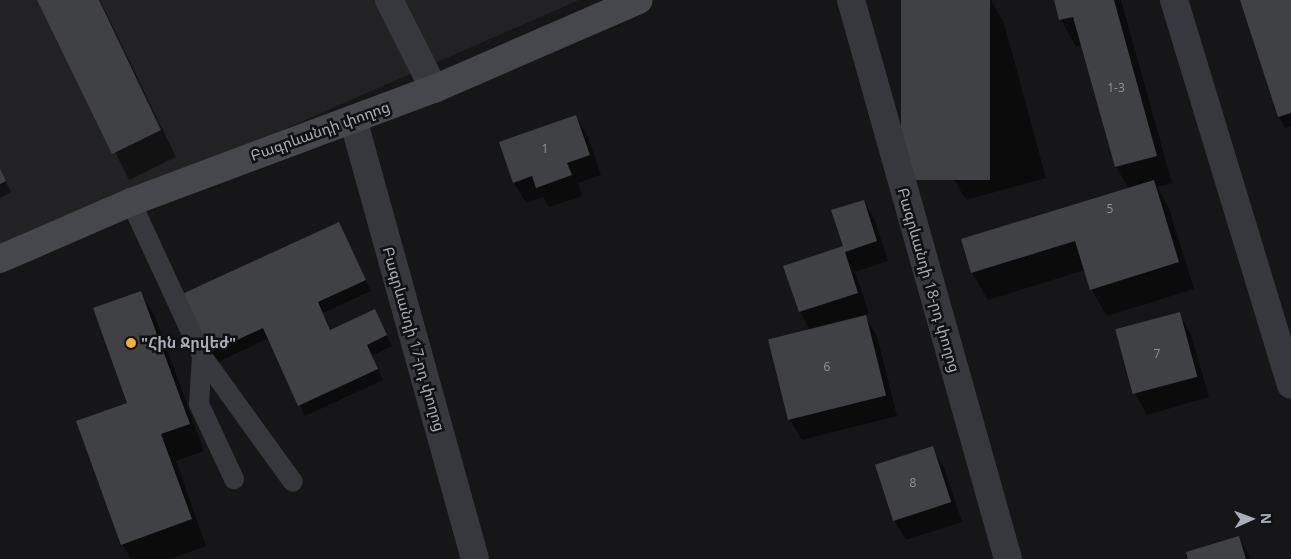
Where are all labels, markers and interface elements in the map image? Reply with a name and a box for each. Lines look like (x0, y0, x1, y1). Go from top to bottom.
house number: 1-3 (1107, 81, 1125, 95)
street label: Բագրևանդի փողոց (248, 97, 392, 165)
house number: 1 (542, 142, 548, 156)
street label: Բագրևանդի 18-րդ փողոց (894, 186, 964, 374)
house number: 5 (1107, 202, 1113, 216)
street label: Բագրևանդի 17-րդ փողոց (379, 245, 449, 433)
place label: "Հին Ջրվեժ" (141, 334, 236, 352)
marker: "Հին Ջրվեժ" (125, 337, 137, 349)
house number: 7 (1154, 347, 1160, 361)
house number: 6 (824, 360, 830, 374)
house number: 8 (910, 476, 916, 490)
north arrow (1226, 494, 1276, 544)
text: N (1257, 512, 1276, 524)

